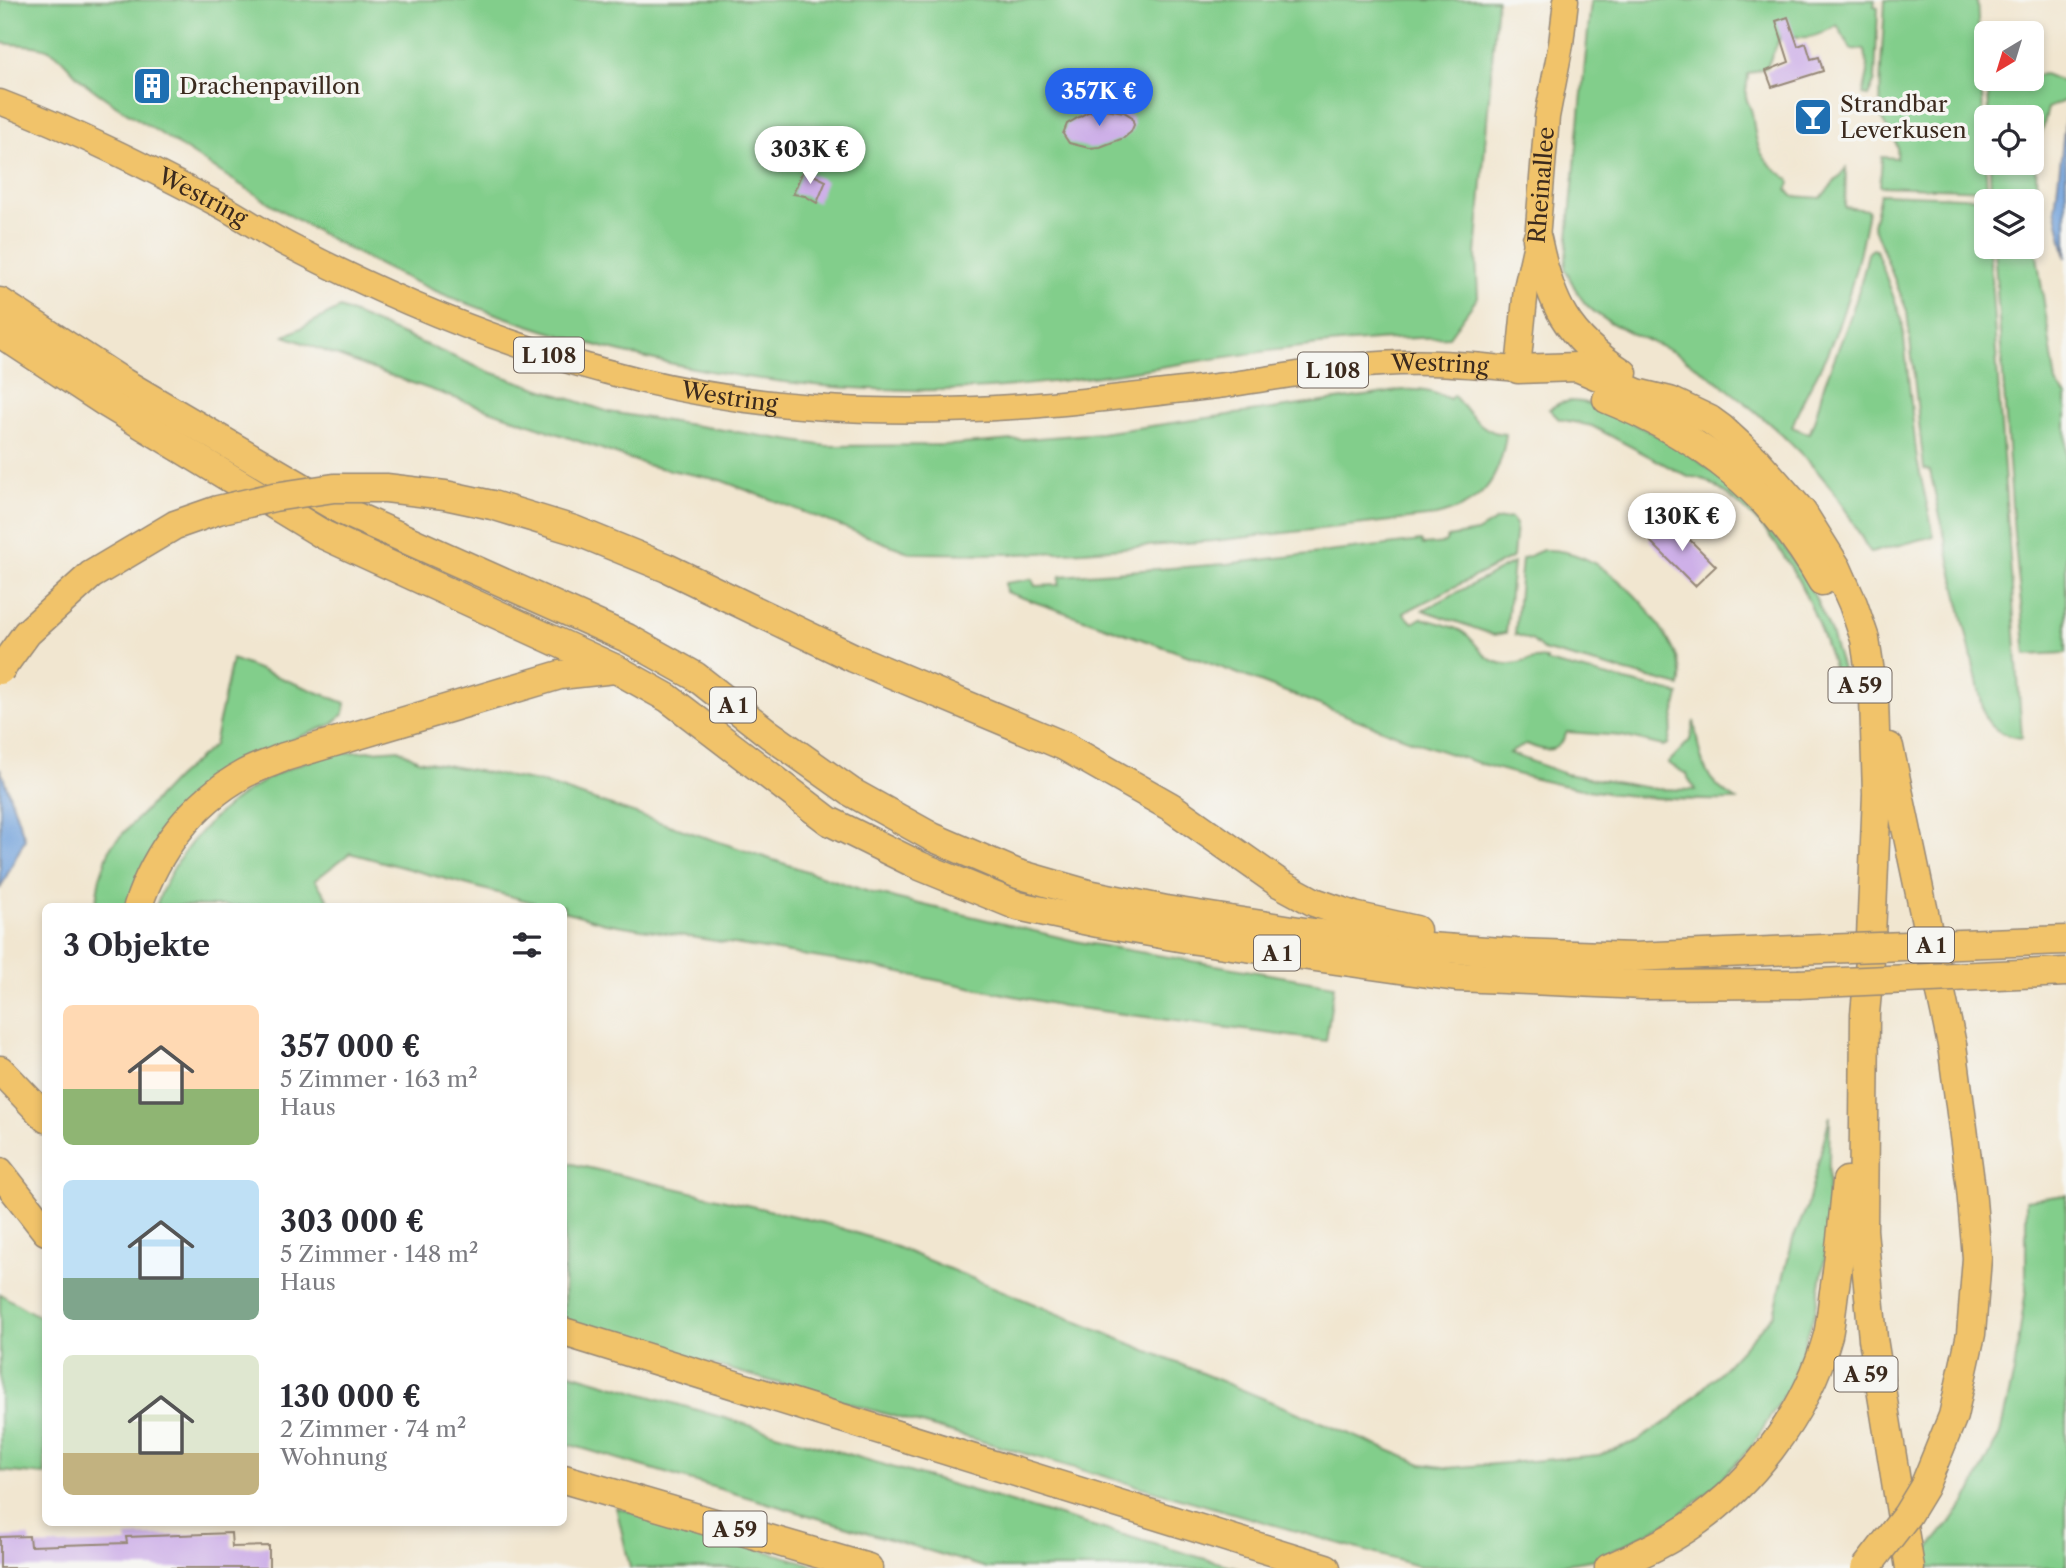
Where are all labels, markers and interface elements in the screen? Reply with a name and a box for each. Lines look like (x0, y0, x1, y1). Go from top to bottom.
north arrow (1974, 21, 2044, 91)
map controls (1974, 21, 2044, 259)
building icon: Drachenpavillon (131, 65, 173, 107)
pin: 357K € (1042, 68, 1156, 128)
place label: Drachenpavillon (179, 72, 360, 100)
text: 357K € (1061, 77, 1137, 105)
place label: Strandbar Leverkusen (1840, 90, 1967, 144)
bar icon: Strandbar Leverkusen (1792, 96, 1834, 138)
button: locate (1974, 105, 2044, 175)
street label: Rheinallee (1523, 126, 1560, 245)
pin: 303K € (753, 127, 867, 186)
text: 303K € (771, 135, 849, 163)
street label: Westring (152, 161, 253, 233)
button: layers (1974, 189, 2044, 259)
road number: L 108 (514, 338, 584, 372)
street label: Westring (1390, 348, 1491, 381)
road number: L 108 (1298, 352, 1368, 388)
street label: Westring (678, 375, 780, 418)
pin: 130K € (1625, 494, 1739, 553)
text: 130K € (1644, 502, 1720, 530)
road number: A 59 (1828, 668, 1892, 702)
road number: A 1 (710, 688, 756, 722)
icon: filters (508, 926, 546, 964)
text: 3 Objekte (63, 927, 210, 964)
road number: A 1 (1908, 928, 1954, 962)
road number: A 1 (1254, 936, 1300, 970)
text: 357 000 € (280, 1028, 421, 1065)
icon: home (119, 1033, 203, 1117)
text: 5 Zimmer · 163 m² (280, 1065, 478, 1093)
text: Haus (280, 1093, 336, 1121)
text: 303 000 € (280, 1203, 424, 1240)
icon: home (119, 1208, 203, 1292)
text: 5 Zimmer · 148 m² (280, 1240, 478, 1268)
text: Haus (280, 1268, 336, 1296)
road number: A 59 (1834, 1356, 1898, 1392)
text: 130 000 € (280, 1378, 421, 1415)
icon: home (119, 1383, 203, 1467)
text: 2 Zimmer · 74 m² (280, 1415, 466, 1443)
text: Wohnung (280, 1443, 387, 1471)
road number: A 59 (704, 1512, 766, 1546)

